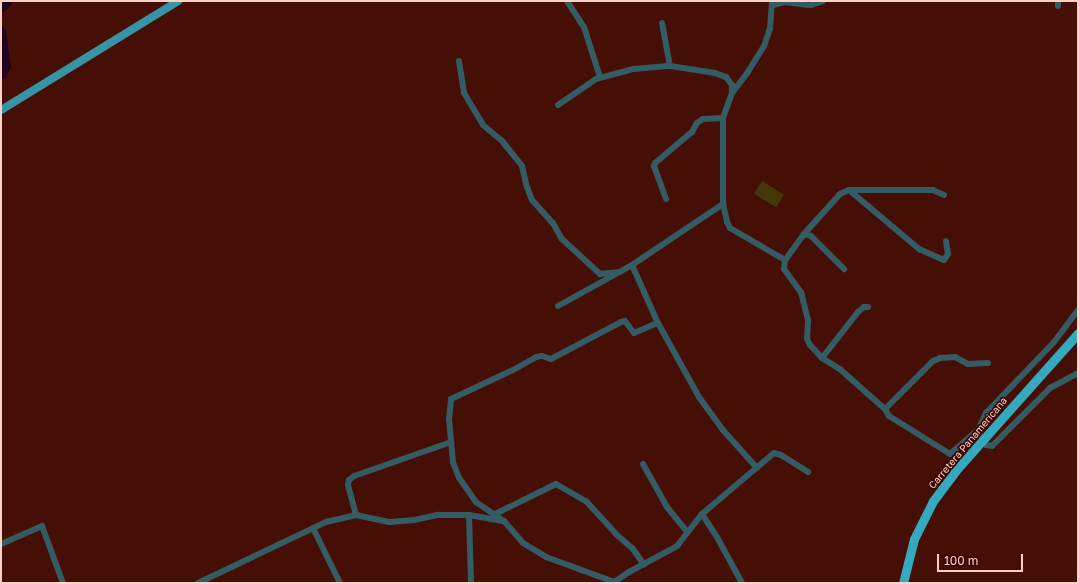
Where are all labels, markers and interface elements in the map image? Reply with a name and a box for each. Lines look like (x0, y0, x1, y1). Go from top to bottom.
street label: Carretera Panamericana (926, 395, 1010, 491)
scale bar (939, 546, 1025, 572)
text: 100 m (944, 553, 978, 568)

